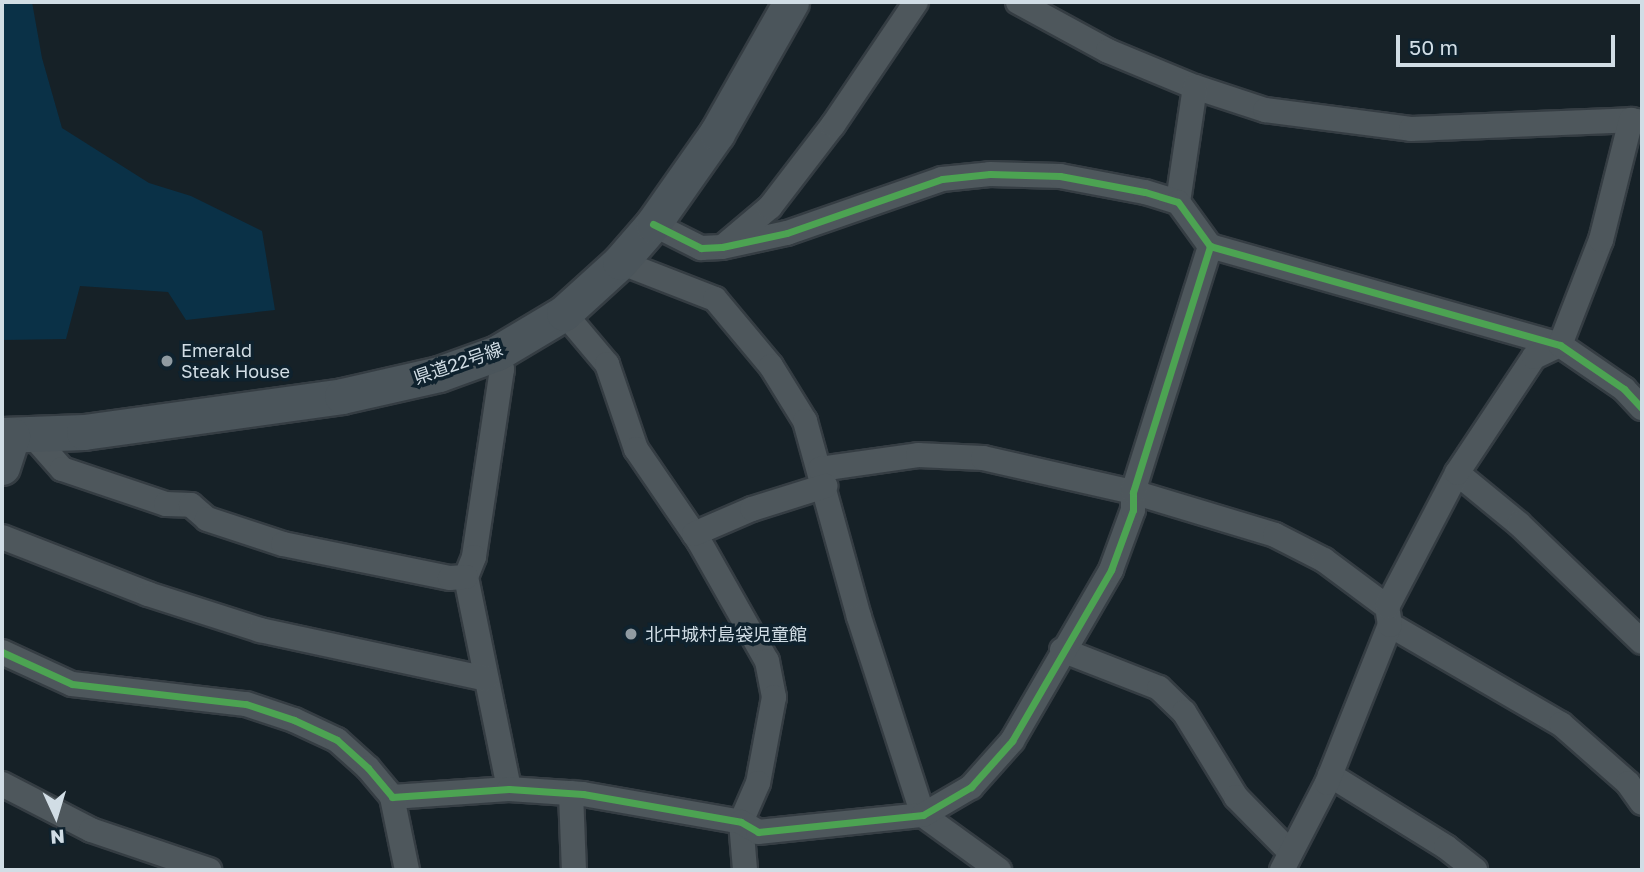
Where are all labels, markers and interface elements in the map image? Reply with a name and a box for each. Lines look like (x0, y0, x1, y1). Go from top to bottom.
scale bar (1399, 21, 1618, 65)
text: 50 m (1409, 34, 1458, 60)
street label: 県道22号線 (411, 338, 505, 388)
place label: Emerald Steak House (181, 340, 290, 382)
marker: Emerald Steak House (159, 353, 175, 369)
place label: 北中城村島袋児童館 (645, 623, 807, 645)
marker: 北中城村島袋児童館 (623, 626, 639, 642)
north arrow (21, 781, 91, 851)
text: N (49, 825, 66, 849)

